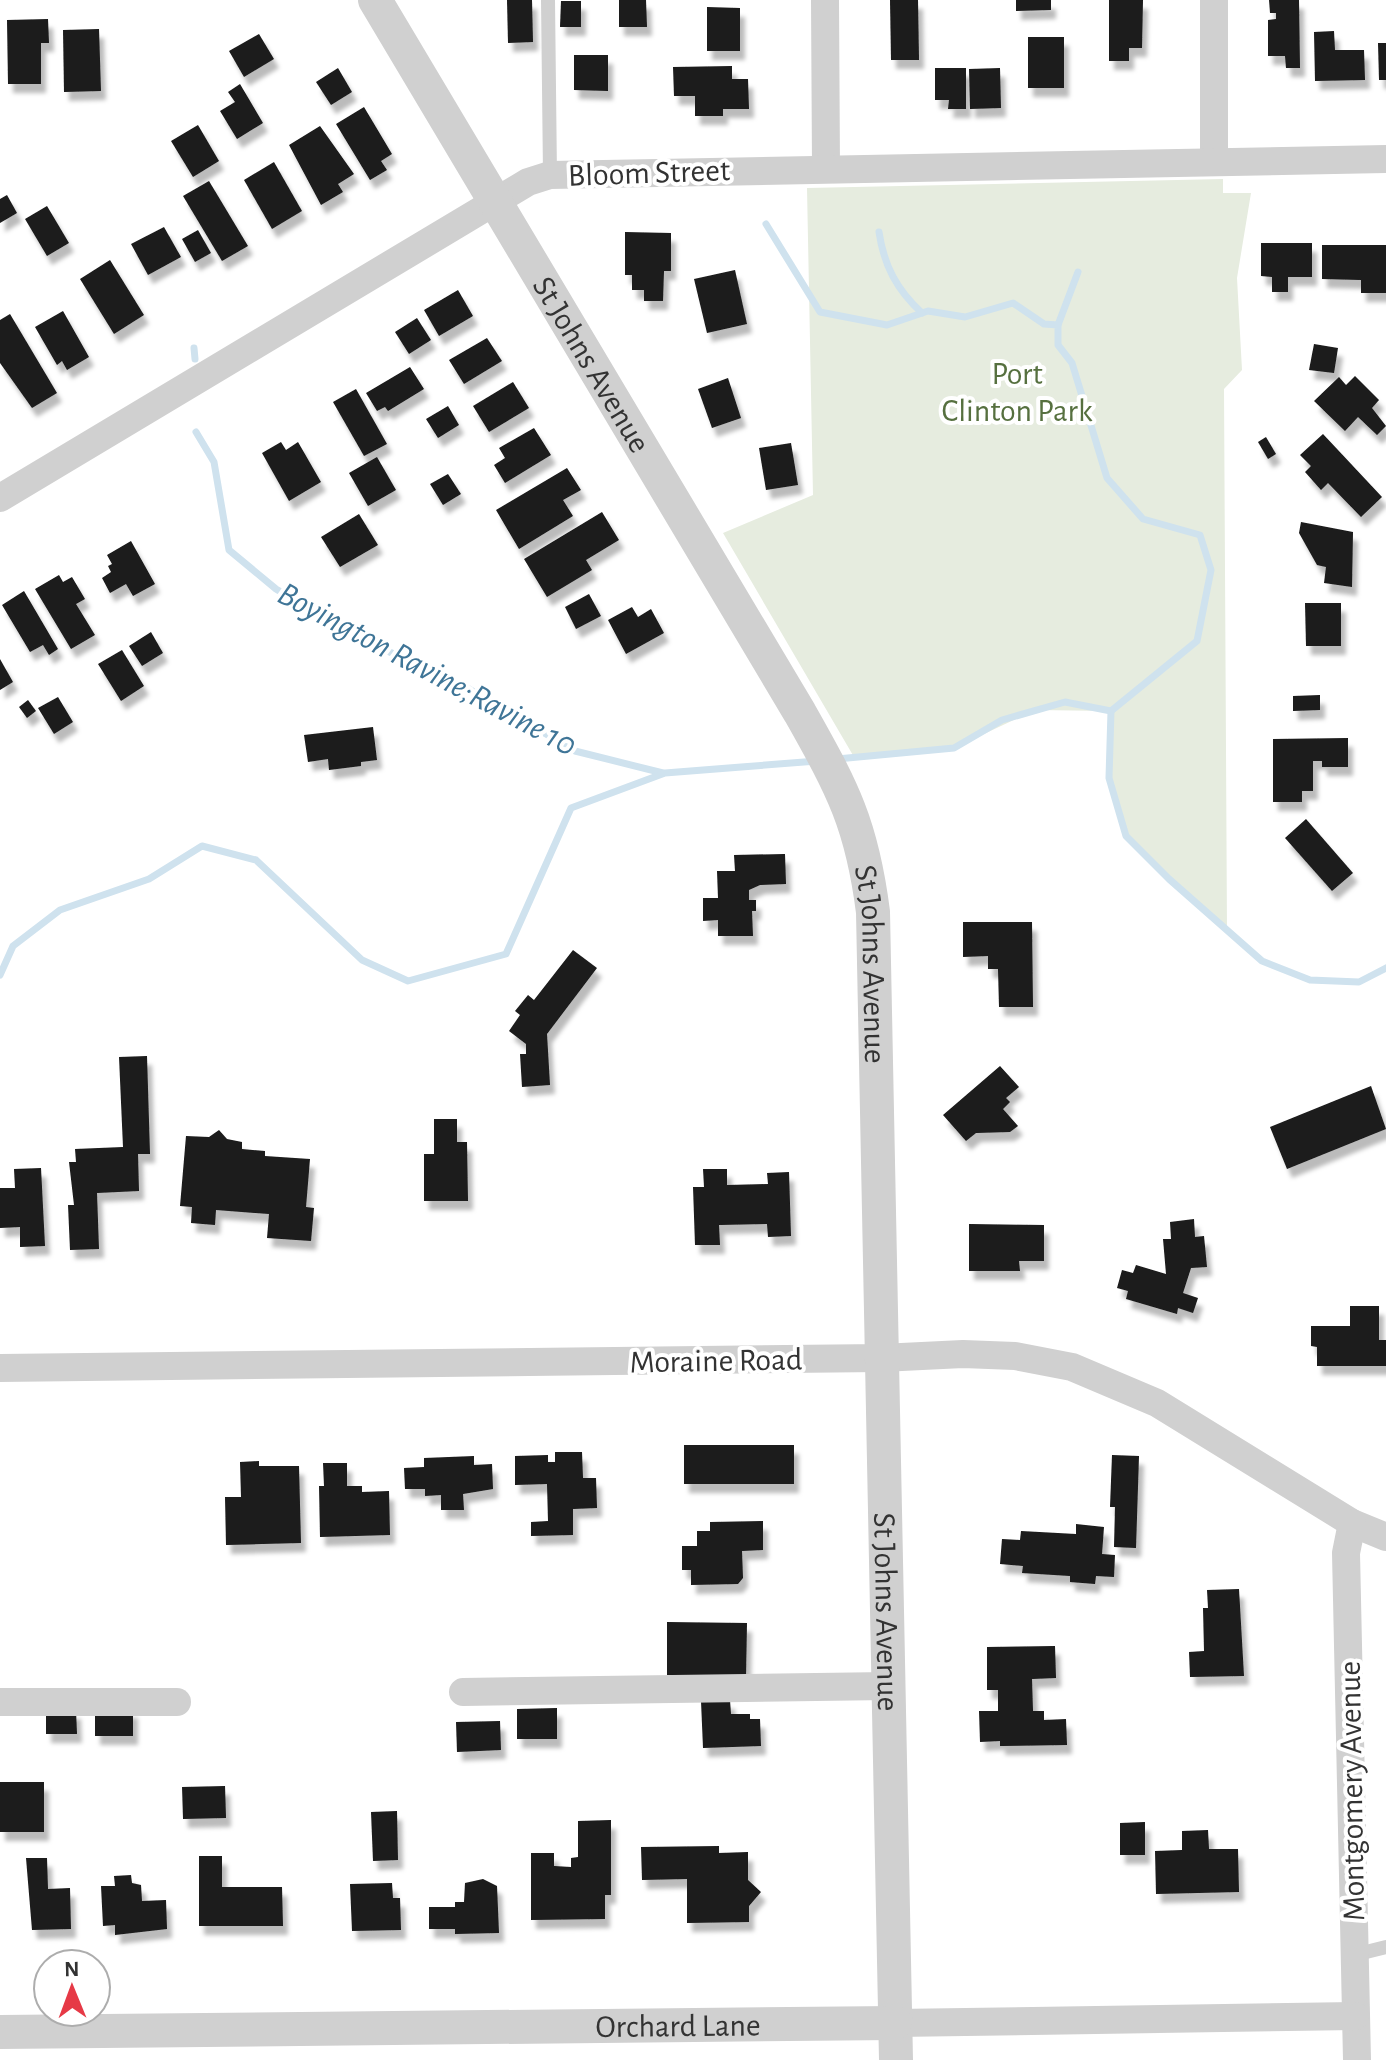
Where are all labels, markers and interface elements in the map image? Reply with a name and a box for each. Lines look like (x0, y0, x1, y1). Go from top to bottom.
street label: Bloom Street (567, 154, 731, 192)
street label: St Johns Avenue (527, 271, 656, 458)
park label: Port Clinton Park (942, 358, 1093, 427)
water label: Boyington Ravine;Ravine 10 (272, 577, 582, 763)
street label: St Johns Avenue (849, 862, 891, 1064)
street label: Moraine Road (629, 1343, 803, 1379)
street label: St Johns Avenue (868, 1512, 904, 1712)
street label: Montgomery Avenue (1334, 1661, 1370, 1921)
north arrow (32, 1948, 112, 2028)
text: N (64, 1958, 80, 1980)
street label: Orchard Lane (595, 2009, 761, 2043)

